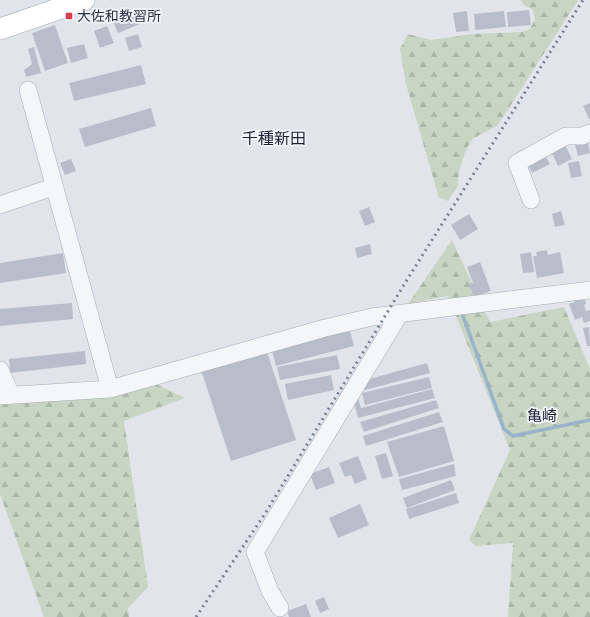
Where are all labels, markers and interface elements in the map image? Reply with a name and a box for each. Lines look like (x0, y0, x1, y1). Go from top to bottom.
place label: 大佐和教習所 (77, 6, 161, 26)
marker: 大佐和教習所 (64, 11, 74, 21)
district label: 千種新田 (242, 127, 306, 150)
district label: 亀崎 (527, 405, 557, 427)

